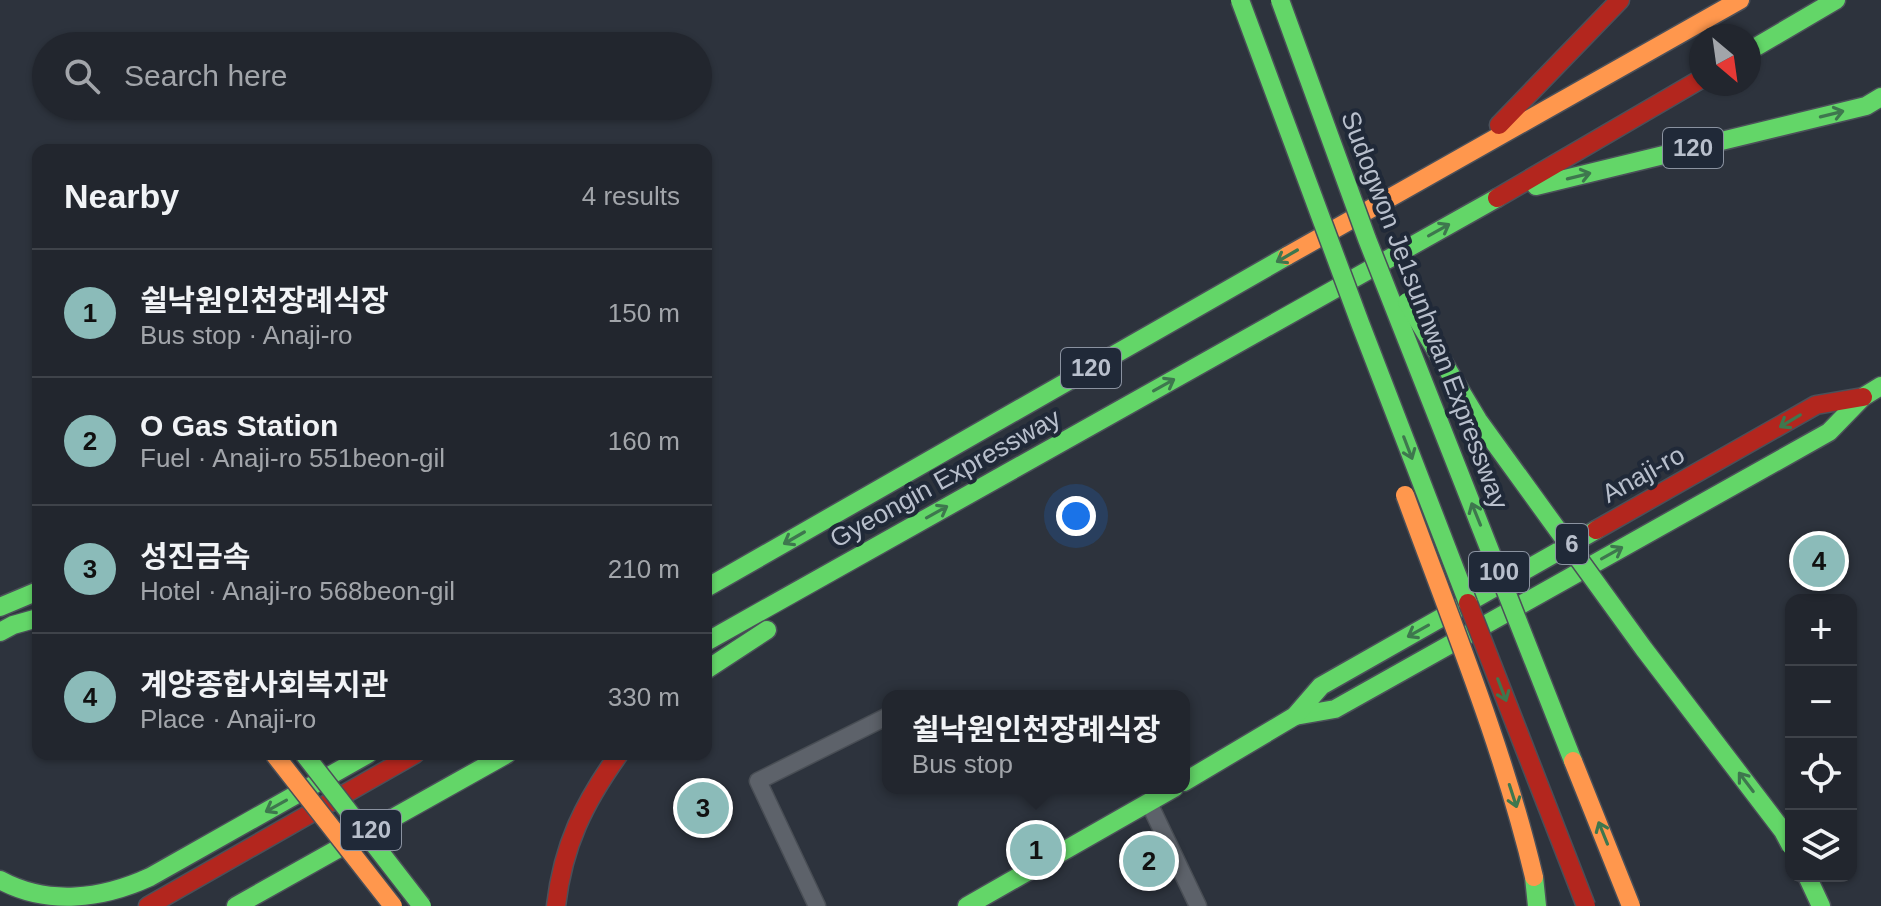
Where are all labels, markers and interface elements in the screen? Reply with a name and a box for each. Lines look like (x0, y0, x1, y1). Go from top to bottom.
north arrow (1689, 24, 1761, 96)
search box (32, 32, 712, 120)
icon: search (60, 54, 104, 98)
text: Search here (124, 59, 287, 92)
one-way arrow (1818, 106, 1844, 121)
street label: Sudogwon Je1sunhwan Expressway (1335, 107, 1515, 513)
road number: 120 (1663, 128, 1723, 168)
one-way arrow (1566, 167, 1591, 182)
text: Nearby (64, 177, 179, 215)
text: 4 results (582, 181, 680, 211)
one-way arrow (1427, 222, 1451, 237)
one-way arrow (1276, 248, 1299, 264)
text: 쉴낙원인천장례식장 (140, 284, 388, 317)
text: 1 (83, 298, 97, 328)
text: 150 m (608, 298, 680, 328)
text: Bus stop · Anaji-ro (140, 320, 352, 350)
road number: 120 (1061, 348, 1121, 388)
one-way arrow (1152, 377, 1175, 393)
street label: Gyeongin Expressway (825, 402, 1065, 554)
text: O Gas Station (140, 409, 338, 442)
one-way arrow (1779, 413, 1802, 429)
text: 2 (83, 426, 97, 456)
text: 160 m (608, 426, 680, 456)
one-way arrow (1402, 435, 1416, 460)
street label: Anaji-ro (1597, 439, 1689, 509)
text: Fuel · Anaji-ro 551beon-gil (140, 443, 445, 473)
your location (1056, 496, 1096, 536)
one-way arrow (1468, 502, 1482, 527)
one-way arrow (925, 504, 949, 520)
road number: 6 (1556, 524, 1588, 564)
one-way arrow (782, 531, 806, 546)
pin: 4 (1793, 531, 1845, 591)
text: 성진금속 (140, 540, 250, 573)
one-way arrow (1600, 545, 1623, 561)
road number: 100 (1469, 552, 1529, 592)
text: 3 (83, 554, 97, 584)
text: 210 m (608, 554, 680, 584)
text: Hotel · Anaji-ro 568beon-gil (140, 576, 455, 606)
map controls (1785, 594, 1857, 882)
button: + (1785, 594, 1857, 666)
one-way arrow (1406, 624, 1430, 639)
button: − (1785, 666, 1857, 738)
text: 계양종합사회복지관 (140, 668, 388, 701)
one-way arrow (1496, 677, 1510, 702)
text: 4 (83, 682, 97, 712)
text: 330 m (608, 682, 680, 712)
popup (882, 690, 1190, 794)
text: Place · Anaji-ro (140, 704, 316, 734)
text: 쉴낙원인천장례식장 (912, 713, 1160, 746)
button: locate (1785, 738, 1857, 810)
text: Bus stop (912, 749, 1013, 779)
one-way arrow (1738, 772, 1755, 793)
pin: 3 (677, 778, 729, 838)
one-way arrow (1506, 783, 1521, 808)
one-way arrow (264, 799, 288, 814)
road number: 120 (341, 810, 401, 850)
button: layers (1785, 810, 1857, 882)
pin: 1 (1010, 820, 1062, 880)
one-way arrow (1594, 821, 1609, 846)
pin: 2 (1123, 831, 1175, 891)

